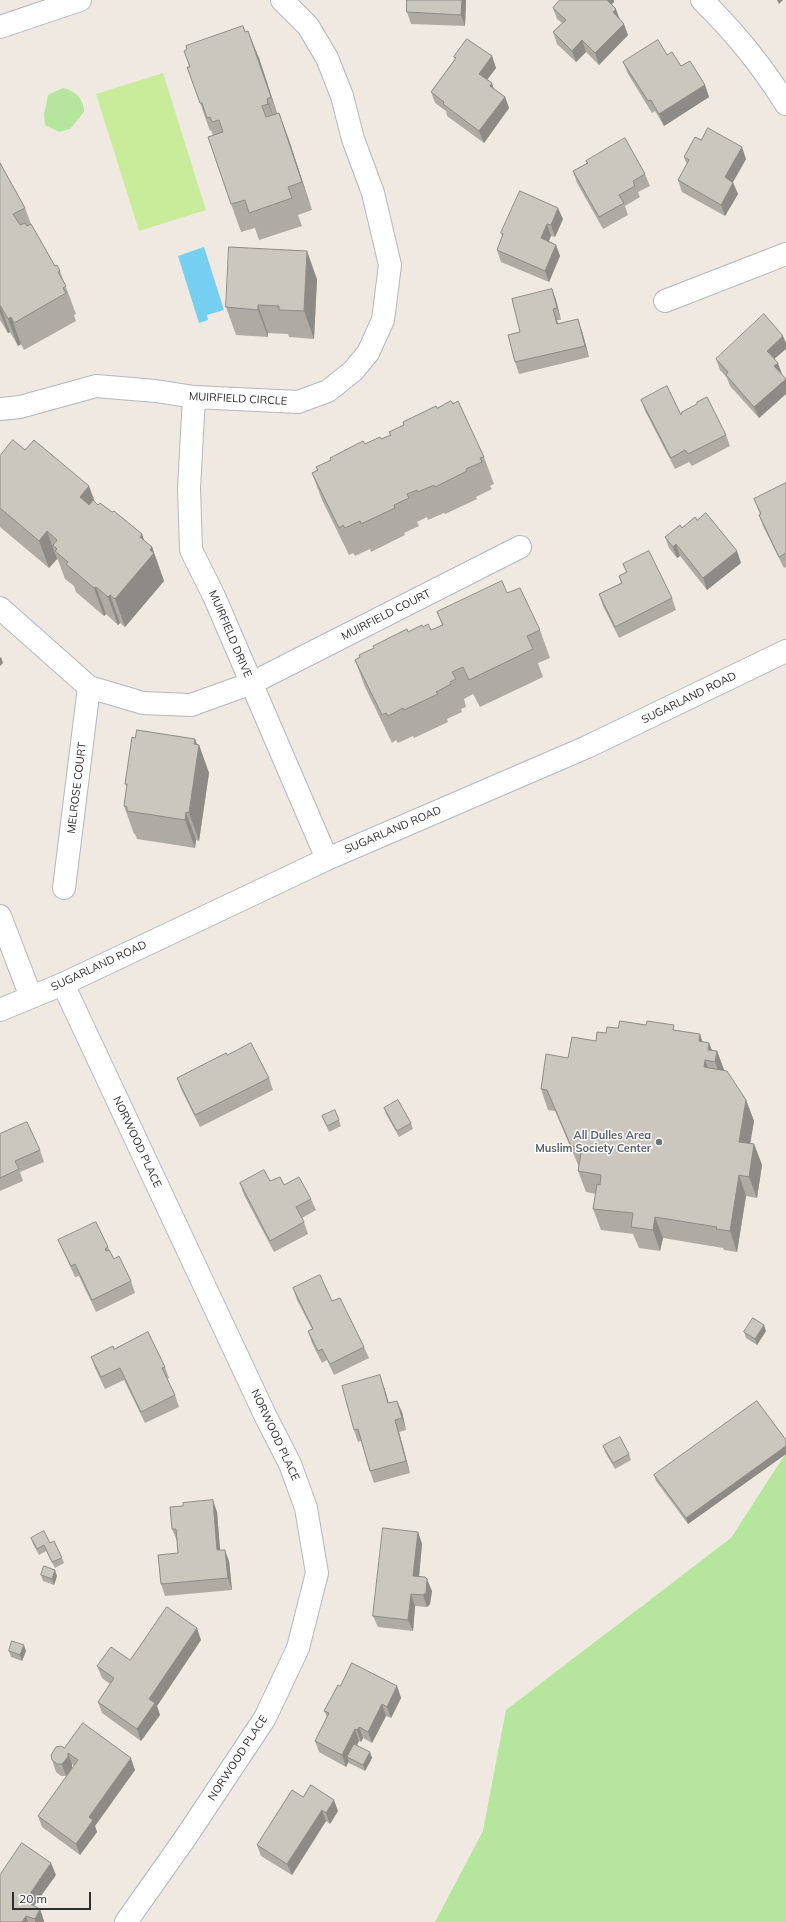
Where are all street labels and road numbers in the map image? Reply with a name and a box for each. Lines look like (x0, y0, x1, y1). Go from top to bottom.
street label: MUIRFIELD CIRCLE (189, 390, 287, 408)
street label: MUIRFIELD COURT (339, 587, 433, 643)
street label: MUIRFIELD DRIVE (206, 588, 254, 680)
street label: SUGARLAND ROAD (639, 669, 739, 727)
street label: MELROSE COURT (65, 742, 89, 834)
street label: SUGARLAND ROAD (343, 804, 443, 856)
street label: SUGARLAND ROAD (49, 938, 149, 994)
street label: NORWOOD PLACE (110, 1094, 164, 1190)
street label: NORWOOD PLACE (248, 1387, 302, 1483)
street label: NORWOOD PLACE (205, 1713, 271, 1803)

